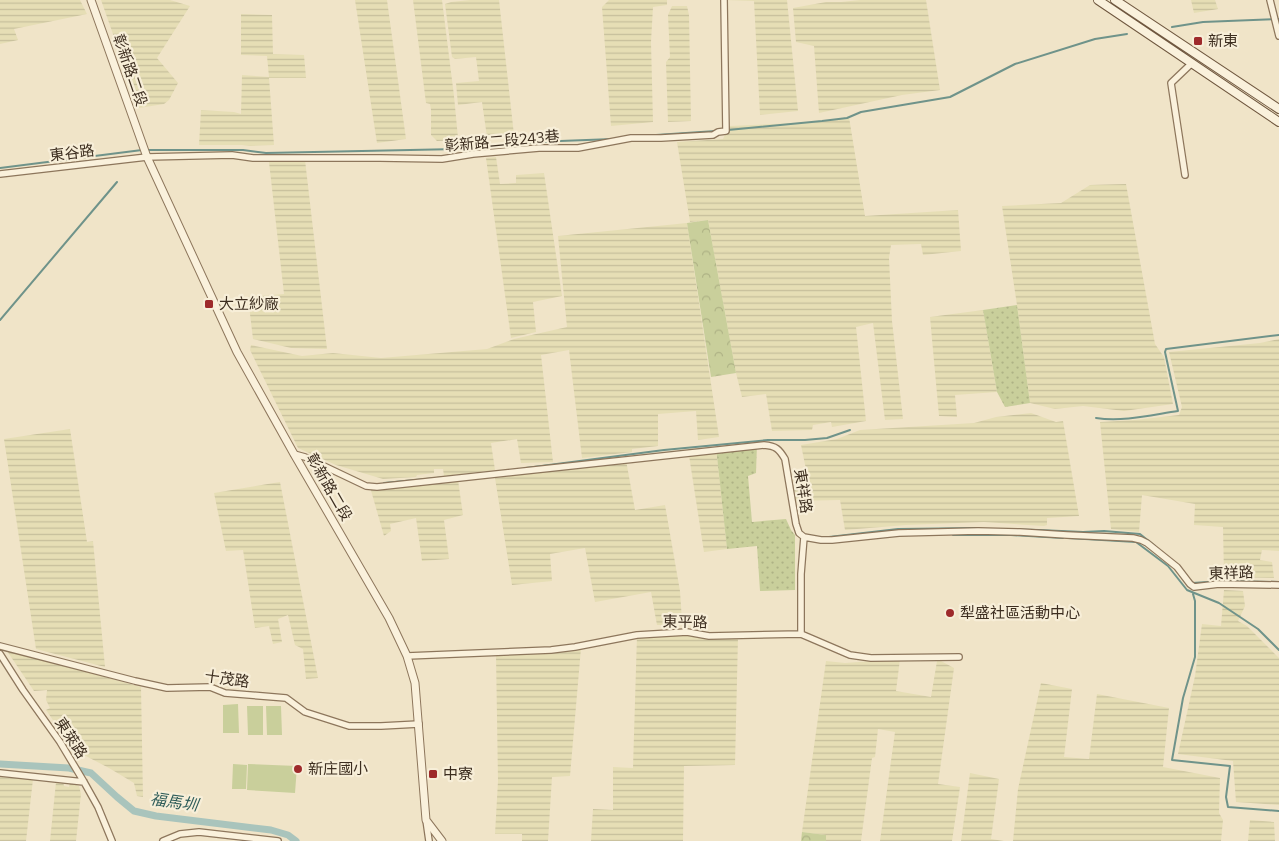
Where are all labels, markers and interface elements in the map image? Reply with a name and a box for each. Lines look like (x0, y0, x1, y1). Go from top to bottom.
street label: 彰新路二段 (109, 32, 151, 108)
place label: 新東 (1208, 32, 1238, 50)
marker: 新東 (1192, 35, 1204, 47)
street label: 彰新路二段243巷 (444, 127, 560, 155)
street label: 東谷路 (49, 141, 95, 165)
place label: 大立紗廠 (219, 295, 279, 313)
marker: 大立紗廠 (203, 298, 215, 310)
street label: 彰新路二段 (302, 450, 356, 524)
street label: 東祥路 (791, 467, 815, 515)
street label: 東祥路 (1208, 563, 1254, 583)
place label: 犁盛社區活動中心 (960, 604, 1080, 622)
marker: 犁盛社區活動中心 (944, 607, 956, 619)
street label: 東平路 (662, 613, 708, 631)
street label: 十茂路 (203, 667, 251, 691)
street label: 東萊路 (51, 714, 91, 762)
place label: 新庄國小 (308, 760, 368, 778)
marker: 新庄國小 (292, 763, 304, 775)
place label: 中寮 (443, 765, 473, 783)
marker: 中寮 (427, 768, 439, 780)
water label: 福馬圳 (149, 789, 201, 815)

